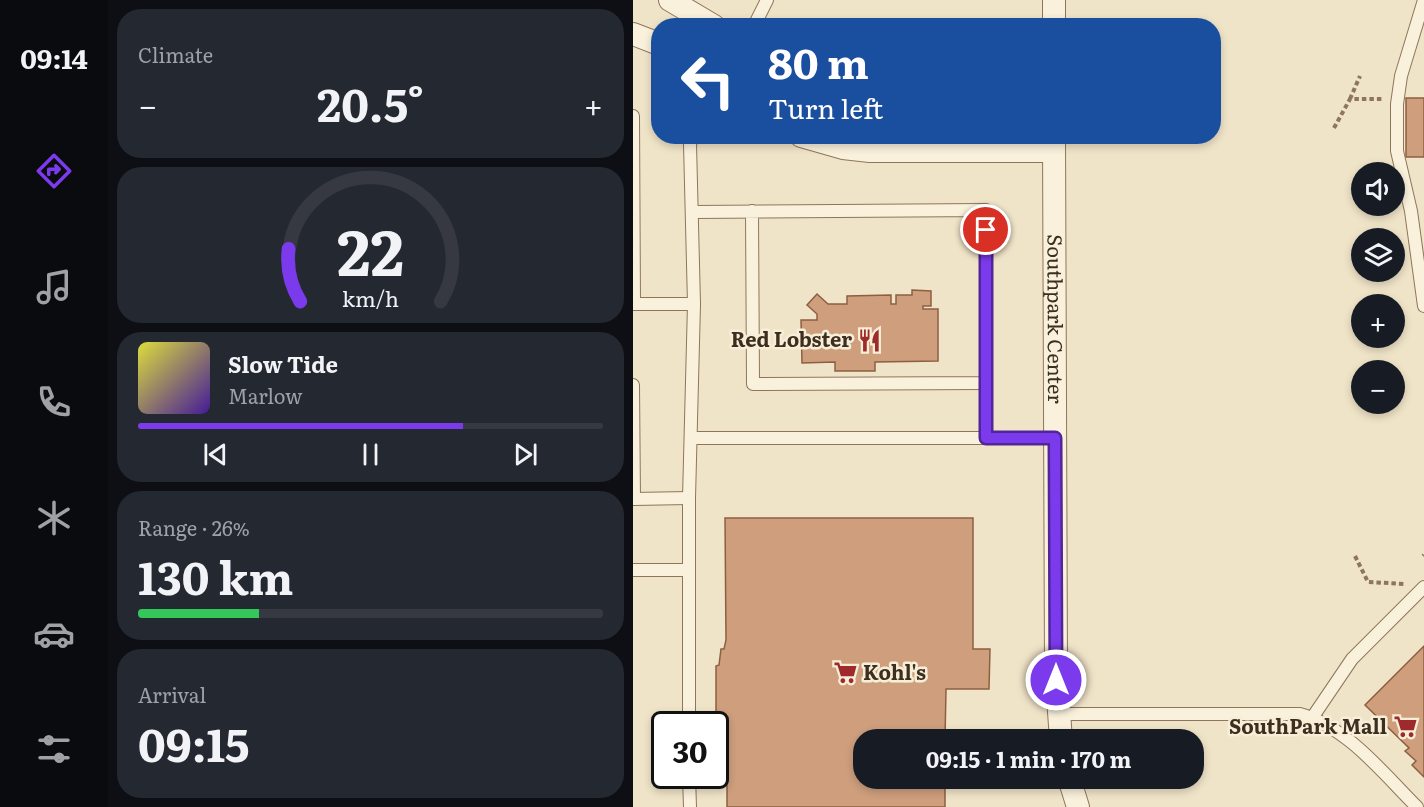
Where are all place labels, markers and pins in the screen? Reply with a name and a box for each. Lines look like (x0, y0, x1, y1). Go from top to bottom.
pin (960, 204, 1011, 255)
place label: Red Lobster (731, 323, 852, 353)
restaurant icon: Red Lobster (857, 327, 883, 353)
place label: Kohl's (863, 656, 926, 686)
supermarket icon: Kohl's (832, 660, 858, 686)
place label: SouthPark Mall (1229, 710, 1387, 740)
supermarket icon: SouthPark Mall (1392, 714, 1418, 740)

